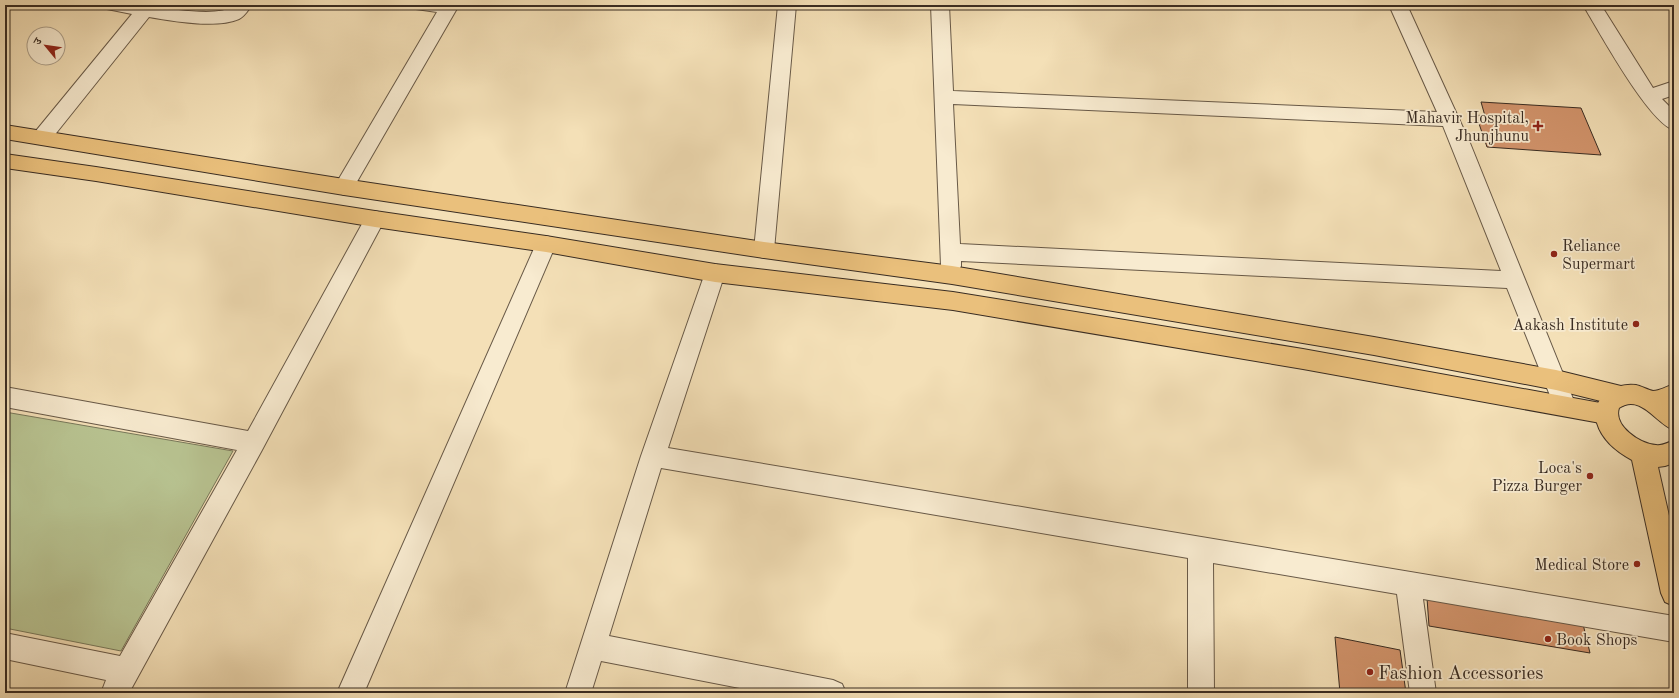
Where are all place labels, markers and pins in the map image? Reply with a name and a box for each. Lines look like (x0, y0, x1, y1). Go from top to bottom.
place label: Mahavir Hospital, Jhunjhunu (1405, 111, 1529, 145)
marker: Mahavir Hospital, Jhunjhunu (1532, 120, 1544, 132)
place label: Reliance Supermart (1562, 239, 1636, 273)
marker: Reliance Supermart (1549, 249, 1559, 259)
place label: Aakash Institute (1513, 318, 1628, 334)
marker: Aakash Institute (1631, 319, 1641, 329)
place label: Loca's Pizza Burger (1492, 461, 1582, 495)
marker: Loca's Pizza Burger (1585, 471, 1595, 481)
place label: Medical Store (1535, 558, 1629, 574)
marker: Medical Store (1632, 559, 1642, 569)
place label: Book Shops (1556, 633, 1638, 649)
marker: Book Shops (1543, 634, 1553, 644)
place label: Fashion Accessories (1378, 665, 1543, 684)
marker: Fashion Accessories (1365, 667, 1375, 677)

